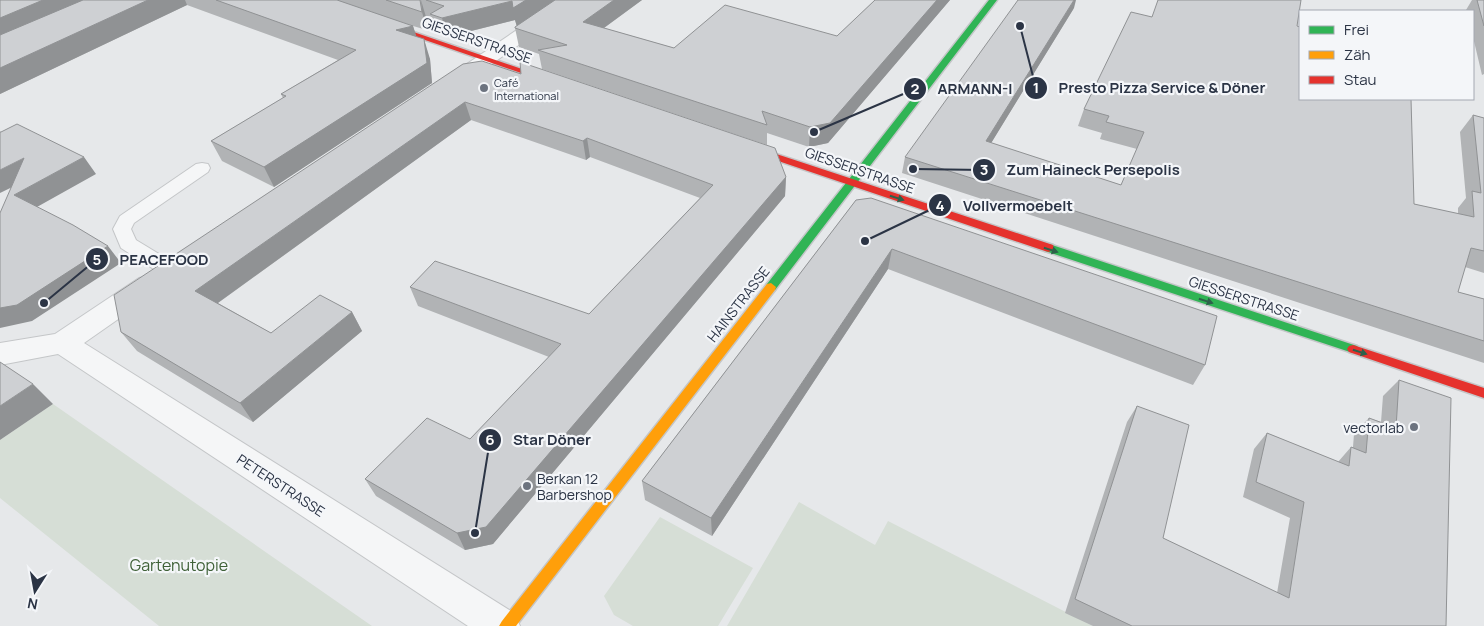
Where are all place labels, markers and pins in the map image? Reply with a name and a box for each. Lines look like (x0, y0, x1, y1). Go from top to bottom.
callout: Presto Pizza Service & Döner (1024, 73, 1276, 103)
callout: ARMANN-I (902, 74, 1022, 104)
place label: Café International (494, 75, 559, 103)
marker: Café International (478, 82, 490, 94)
callout: Zum Haineck Persepolis (972, 155, 1190, 185)
callout: Vollvermoebelt (928, 190, 1083, 220)
callout: PEACEFOOD (85, 244, 218, 274)
place label: vectorlab (1343, 418, 1404, 437)
marker: vectorlab (1408, 421, 1420, 433)
callout: Star Döner (478, 425, 601, 455)
place label: Berkan 12 Barbershop (537, 469, 612, 504)
marker: Berkan 12 Barbershop (521, 480, 533, 492)

